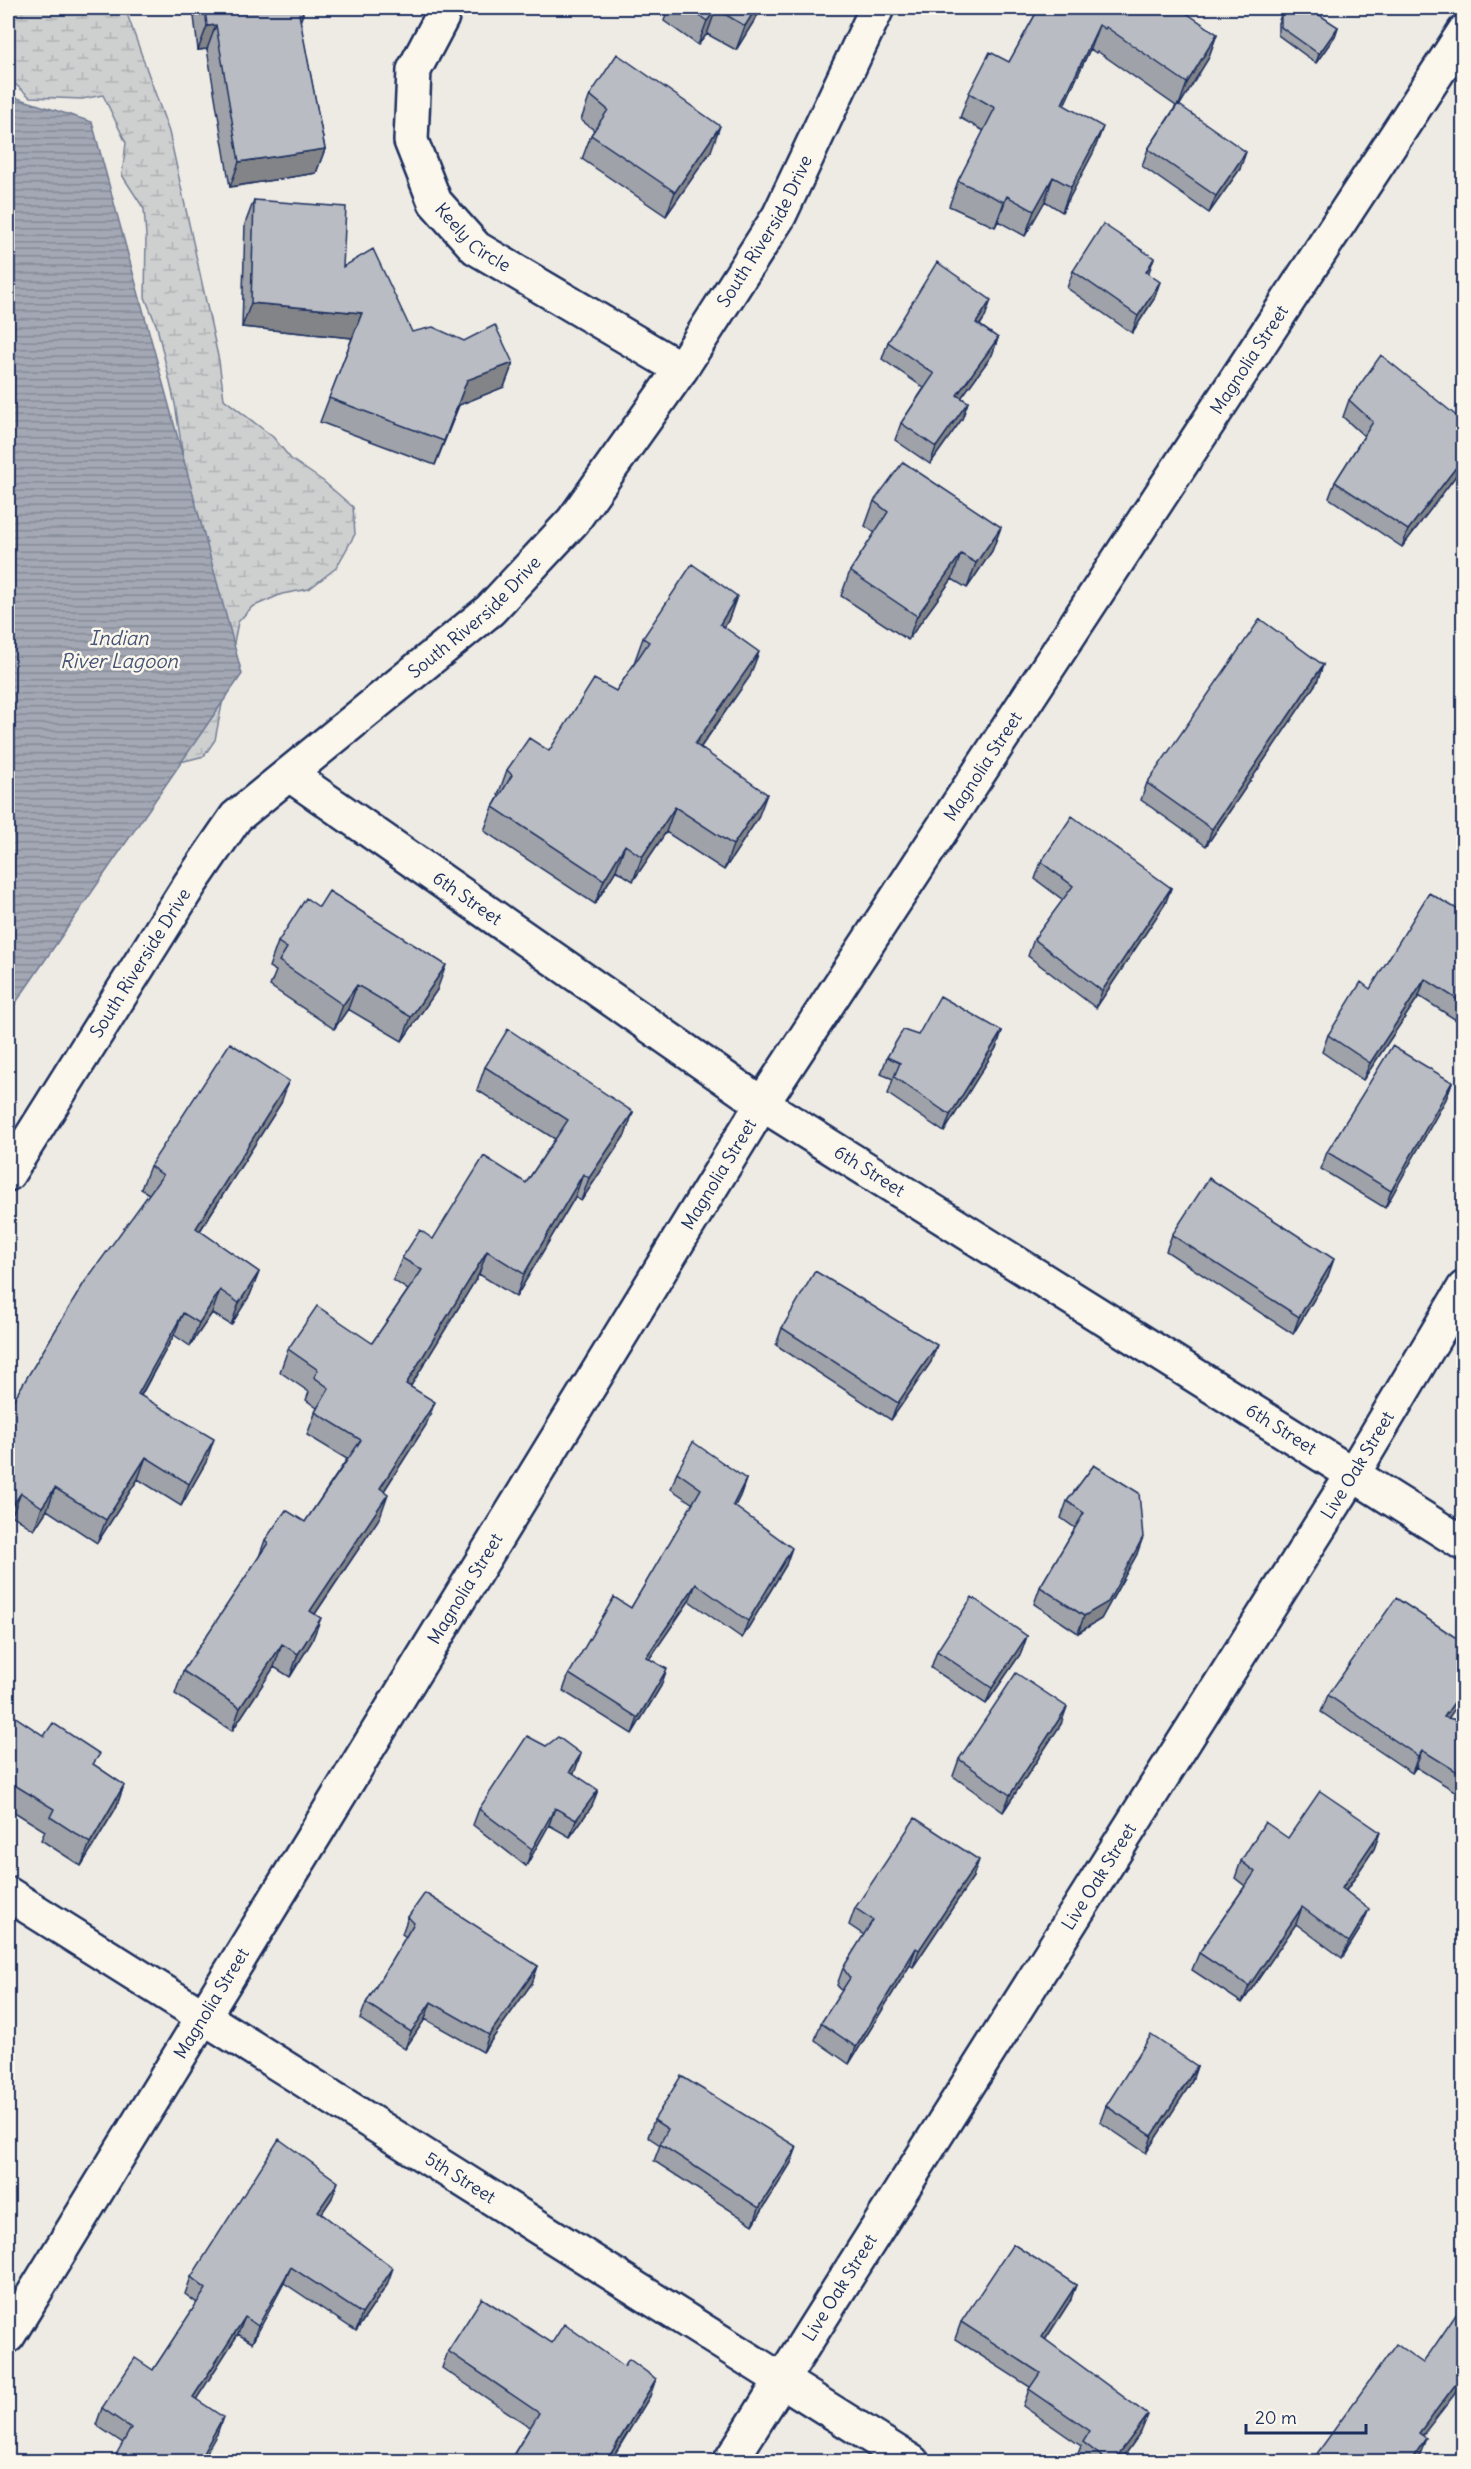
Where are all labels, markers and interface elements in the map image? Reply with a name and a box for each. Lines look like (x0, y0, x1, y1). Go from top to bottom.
street label: South Riverside Drive (712, 151, 817, 311)
street label: Keely Circle (430, 198, 515, 277)
street label: Magnolia Street (1205, 300, 1293, 419)
street label: South Riverside Drive (403, 551, 546, 683)
water label: Indian River Lagoon (60, 625, 178, 673)
street label: Magnolia Street (939, 707, 1027, 825)
street label: 6th Street (428, 866, 507, 930)
street label: South Riverside Drive (84, 884, 195, 1042)
street label: Magnolia Street (676, 1114, 761, 1234)
street label: 6th Street (830, 1140, 909, 1202)
street label: 6th Street (1242, 1398, 1321, 1460)
street label: Live Oak Street (1316, 1407, 1399, 1523)
street label: Magnolia Street (422, 1529, 508, 1648)
street label: Live Oak Street (1056, 1819, 1141, 1934)
street label: Magnolia Street (168, 1943, 254, 2063)
street label: 5th Street (421, 2147, 500, 2208)
street label: Live Oak Street (797, 2230, 882, 2345)
scale bar (1246, 2397, 1366, 2435)
text: 20 m (1255, 2406, 1297, 2429)

